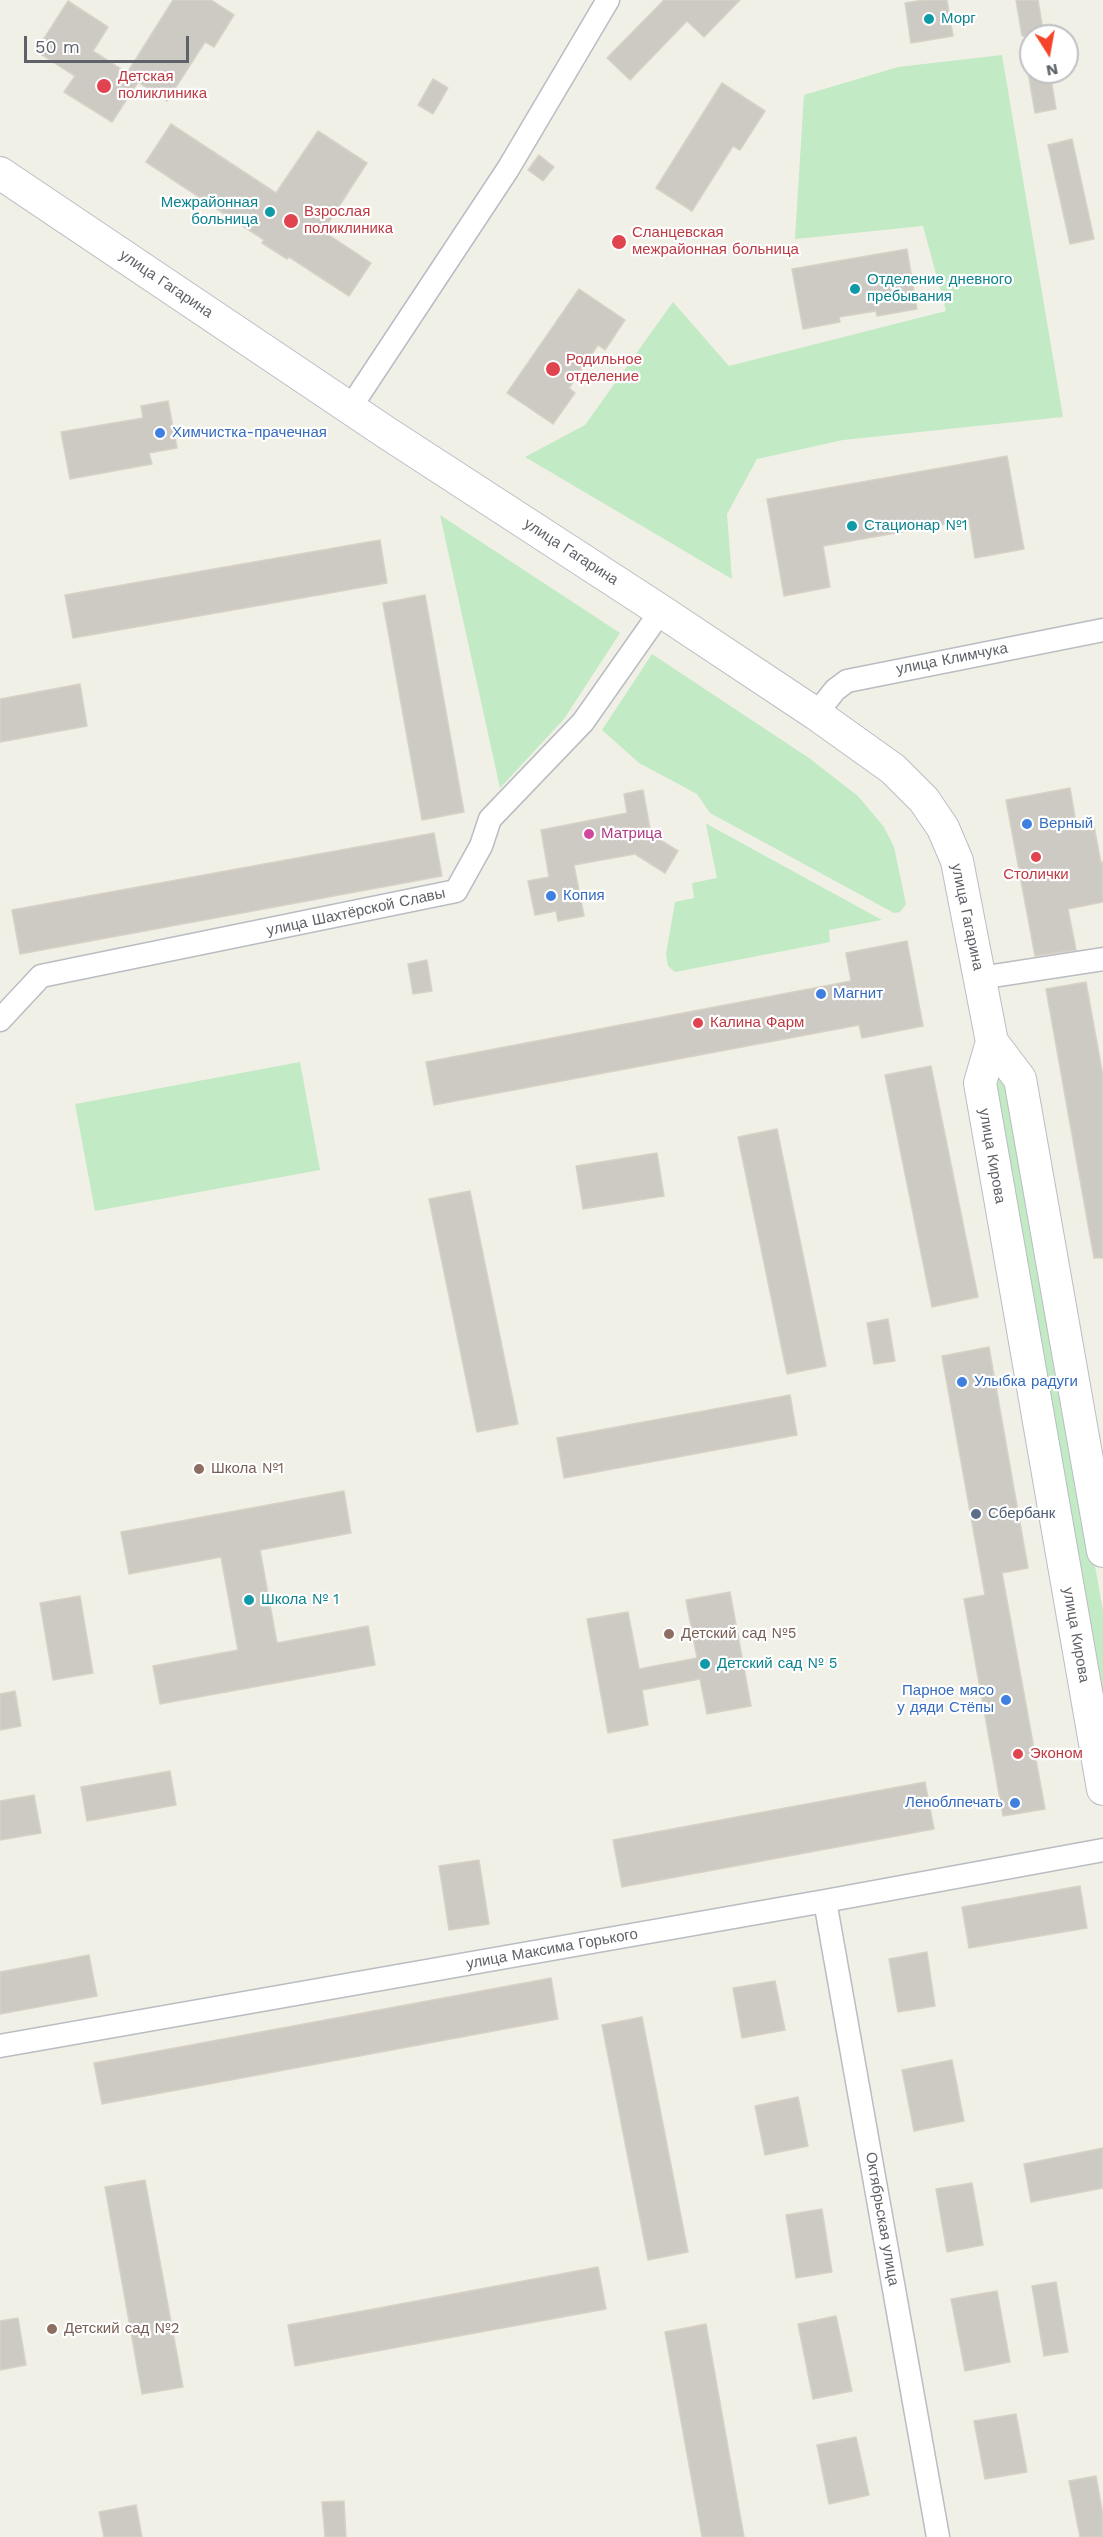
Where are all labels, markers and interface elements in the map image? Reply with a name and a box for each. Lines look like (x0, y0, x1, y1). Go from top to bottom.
place label: Морг (941, 10, 976, 28)
marker: Морг (922, 12, 936, 26)
scale bar (27, 24, 192, 62)
north arrow (1019, 24, 1079, 84)
text: 50 m (35, 36, 80, 57)
text: N (1045, 60, 1060, 81)
place label: Детская поликлиника (118, 68, 207, 103)
marker: Детская поликлиника (95, 77, 113, 95)
place label: Межрайонная больница (161, 194, 258, 229)
place label: Взрослая поликлиника (304, 203, 393, 238)
marker: Межрайонная больница (263, 205, 277, 219)
marker: Взрослая поликлиника (282, 212, 300, 230)
place label: Сланцевская межрайонная больница (632, 224, 799, 259)
marker: Сланцевская межрайонная больница (610, 233, 628, 251)
street label: улица Гагарина (116, 246, 216, 322)
place label: Отделение дневного пребывания (867, 271, 1012, 306)
marker: Отделение дневного пребывания (848, 282, 862, 296)
place label: Родильное отделение (566, 351, 642, 386)
marker: Родильное отделение (544, 360, 562, 378)
place label: Химчистка-прачечная (172, 424, 327, 442)
marker: Химчистка-прачечная (153, 426, 167, 440)
street label: улица Гагарина (520, 515, 622, 589)
place label: Стационар №1 (864, 517, 968, 535)
marker: Стационар №1 (845, 519, 859, 533)
street label: улица Климчука (895, 639, 1009, 679)
place label: Верный (1039, 815, 1093, 833)
marker: Верный (1020, 817, 1034, 831)
place label: Матрица (601, 825, 662, 843)
marker: Матрица (582, 827, 596, 841)
marker: Столички (1029, 850, 1043, 864)
street label: улица Гагарина (947, 862, 987, 972)
place label: Столички (1003, 866, 1069, 884)
street label: улица Шахтёрской Славы (265, 884, 447, 940)
place label: Копия (563, 887, 605, 905)
marker: Копия (544, 889, 558, 903)
place label: Магнит (833, 985, 883, 1003)
marker: Магнит (814, 987, 828, 1001)
place label: Калина Фарм (710, 1014, 804, 1032)
marker: Калина Фарм (691, 1016, 705, 1030)
street label: улица Кирова (975, 1107, 1009, 1205)
place label: Улыбка радуги (974, 1373, 1078, 1391)
marker: Улыбка радуги (955, 1375, 969, 1389)
place label: Школа №1 (211, 1460, 284, 1478)
marker: Школа №1 (192, 1462, 206, 1476)
place label: Сбербанк (988, 1505, 1055, 1523)
marker: Сбербанк (969, 1507, 983, 1521)
street label: улица Кирова (1059, 1586, 1093, 1684)
place label: Школа № 1 (261, 1591, 339, 1609)
marker: Школа № 1 (242, 1593, 256, 1607)
place label: Детский сад №5 (681, 1625, 796, 1643)
marker: Детский сад №5 (662, 1627, 676, 1641)
place label: Детский сад № 5 (717, 1655, 838, 1673)
marker: Детский сад № 5 (698, 1657, 712, 1671)
place label: Парное мясо у дяди Стёпы (897, 1682, 994, 1717)
marker: Парное мясо у дяди Стёпы (999, 1693, 1013, 1707)
place label: Эконом (1030, 1745, 1083, 1763)
marker: Эконом (1011, 1747, 1025, 1761)
place label: Леноблпечать (905, 1794, 1003, 1812)
marker: Леноблпечать (1008, 1796, 1022, 1810)
street label: улица Максима Горького (465, 1925, 639, 1973)
street label: Октябрьская улица (861, 2151, 903, 2287)
place label: Детский сад №2 (64, 2320, 180, 2338)
marker: Детский сад №2 (45, 2322, 59, 2336)

